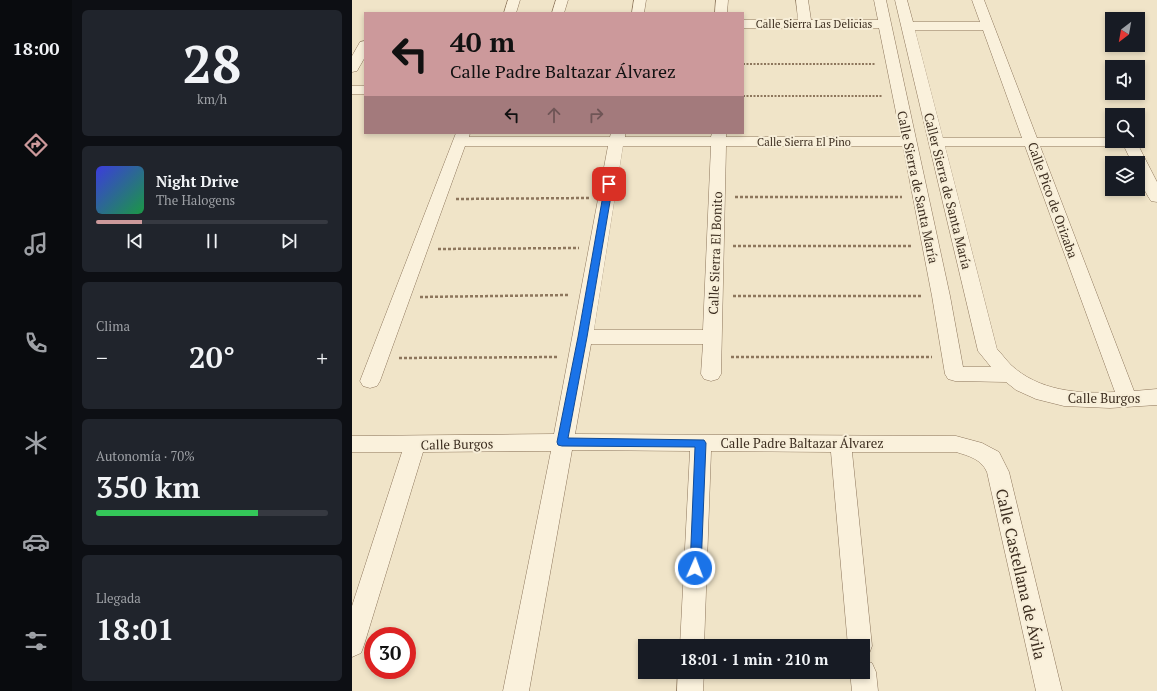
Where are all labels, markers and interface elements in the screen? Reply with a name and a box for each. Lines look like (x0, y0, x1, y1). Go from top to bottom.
north arrow (1105, 12, 1145, 52)
map controls (1105, 12, 1145, 196)
street label: Calle Sierra Las Delicias (756, 17, 873, 31)
text: 40 m (450, 23, 515, 60)
icon: left (384, 28, 436, 80)
text: 28 (183, 29, 241, 98)
text: 18:00 (13, 36, 59, 60)
text: Calle Padre Baltazar Álvarez (450, 59, 676, 83)
button: sound (1105, 60, 1145, 100)
text: km/h (197, 90, 227, 108)
icon: left (501, 104, 523, 126)
icon: ahead (543, 104, 565, 126)
icon: right (585, 104, 607, 126)
button: search (1105, 108, 1145, 148)
street label: Calle Sierra de Santa María (893, 109, 943, 265)
street label: Caller Sierra de Santa María (920, 111, 976, 272)
icon: directions (22, 131, 50, 159)
street label: Calle Sierra El Pino (757, 135, 851, 149)
street label: Calle Pico de Orizaba (1024, 139, 1083, 261)
button: layers (1105, 156, 1145, 196)
pin (592, 167, 626, 201)
text: Night Drive (156, 171, 239, 191)
icon: arrive (598, 173, 620, 195)
text: The Halogens (156, 191, 235, 209)
street label: Calle Sierra El Bonito (704, 191, 726, 315)
icon: music (22, 230, 50, 258)
icon: previous (124, 230, 146, 252)
icon: pause (201, 230, 223, 252)
icon: next (278, 230, 300, 252)
text: Clima (96, 317, 130, 335)
icon: phone (22, 329, 50, 357)
text: 20° (189, 337, 235, 377)
text: − (96, 343, 108, 372)
text: + (316, 343, 328, 372)
street label: Calle Burgos (1068, 389, 1140, 407)
icon: climate (22, 429, 50, 457)
street label: Calle Burgos (421, 434, 493, 454)
street label: Calle Padre Baltazar Álvarez (720, 434, 884, 452)
text: Autonomía · 70% (96, 447, 195, 465)
text: 350 km (96, 467, 200, 507)
street label: Calle Castellana de Ávila (991, 486, 1051, 662)
icon: car (22, 528, 50, 556)
position arrow (674, 547, 716, 589)
text: Llegada (96, 589, 141, 607)
text: 18:01 (96, 609, 174, 649)
icon: filters (22, 627, 50, 655)
speed limit sign: 30 (364, 627, 416, 679)
text: 18:01 · 1 min · 210 m (680, 649, 828, 669)

